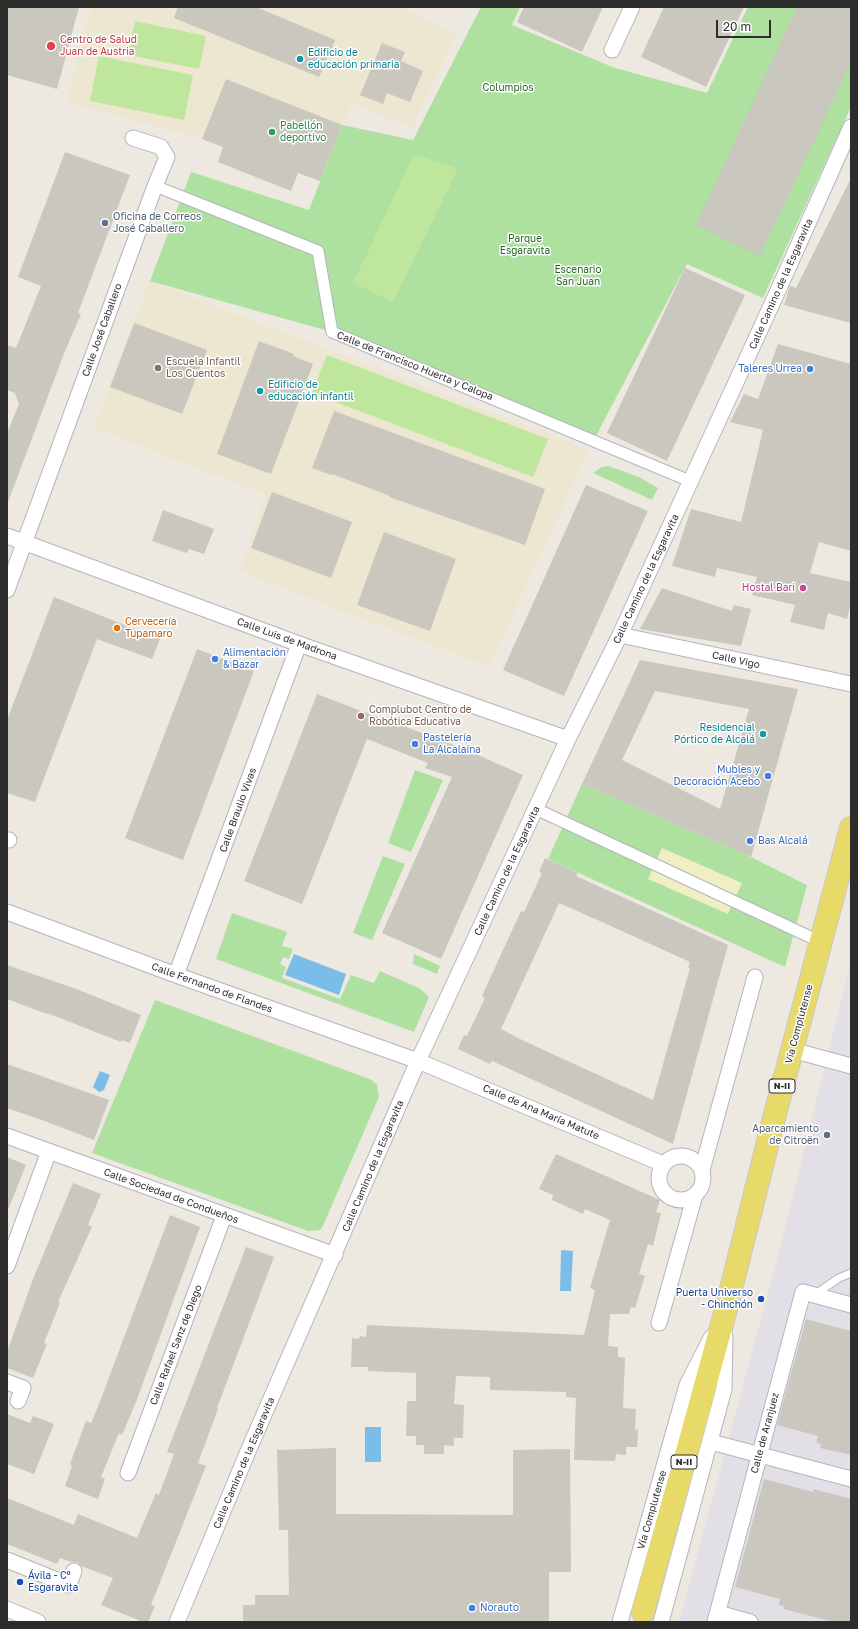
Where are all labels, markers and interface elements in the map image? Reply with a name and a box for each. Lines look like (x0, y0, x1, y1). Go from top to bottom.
scale bar (718, 12, 773, 38)
text: 20 m (723, 19, 751, 34)
place label: Centro de Salud Juan de Austria (60, 34, 137, 58)
marker: Centro de Salud Juan de Austria (45, 40, 57, 52)
place label: Edificio de educación primaria (308, 47, 399, 70)
marker: Edificio de educación primaria (295, 54, 305, 64)
park label: Columpios (482, 82, 534, 94)
place label: Pabellón deportivo (280, 120, 326, 144)
marker: Pabellón deportivo (267, 127, 277, 137)
place label: Oficina de Correos José Caballero (113, 211, 201, 234)
street label: Calle Camino de la Esgaravita (747, 217, 815, 351)
marker: Oficina de Correos José Caballero (100, 218, 110, 228)
park label: Parque Esgaravita (500, 233, 550, 256)
park label: Escenario San Juan (554, 264, 602, 288)
street label: Calle José Caballero (80, 282, 124, 378)
street label: Calle de Francisco Huerta y Calopa (335, 329, 495, 403)
place label: Escuela Infantil Los Cuentos (166, 356, 240, 380)
marker: Escuela Infantil Los Cuentos (153, 363, 163, 373)
place label: Taleres Urrea (738, 363, 802, 375)
marker: Taleres Urrea (805, 364, 815, 374)
place label: Edificio de educación infantil (268, 379, 354, 402)
marker: Edificio de educación infantil (255, 386, 265, 396)
street label: Calle Camino de la Esgaravita (611, 512, 681, 646)
place label: Hostal Bari (742, 582, 795, 594)
marker: Hostal Bari (798, 583, 808, 593)
street label: Calle Luis de Madrona (235, 615, 339, 663)
place label: Cervecería Tupamaro (125, 616, 176, 640)
marker: Cervecería Tupamaro (112, 623, 122, 633)
place label: Alimentación & Bazar (223, 647, 286, 670)
street label: Calle Vigo (711, 649, 761, 671)
marker: Alimentación & Bazar (210, 654, 220, 664)
place label: Complubot Centro de Robótica Educativa (369, 704, 472, 728)
marker: Complubot Centro de Robótica Educativa (356, 711, 366, 721)
place label: Residencial Pórtico de Alcalá (674, 722, 755, 746)
marker: Residencial Pórtico de Alcalá (758, 729, 768, 739)
place label: Pastelería La Alcalaína (423, 732, 481, 756)
marker: Pastelería La Alcalaína (410, 739, 420, 749)
place label: Mubles y Decoración Acebo (674, 764, 760, 788)
street label: Calle Braulio Vivas (217, 766, 259, 854)
marker: Mubles y Decoración Acebo (763, 771, 773, 781)
street label: Calle Camino de la Esgaravita (472, 804, 542, 938)
place label: Bas Alcalá (758, 835, 808, 847)
marker: Bas Alcalá (745, 836, 755, 846)
street label: Calle Fernando de Flandes (150, 960, 274, 1016)
street label: Vía Complutense (783, 983, 815, 1065)
road number: N-II (769, 1079, 795, 1093)
street label: Calle de Ana María Matute (481, 1082, 601, 1142)
street label: Calle Camino de la Esgaravita (340, 1098, 406, 1234)
place label: Aparcamiento de Citroën (752, 1123, 819, 1146)
marker: Aparcamiento de Citroën (822, 1130, 832, 1140)
street label: Calle Sociedad de Condueños (102, 1166, 240, 1226)
street label: Calle Rafael Sanz de Diego (147, 1283, 205, 1407)
place label: Puerta Universo - Chinchón (676, 1287, 753, 1310)
marker: Puerta Universo - Chinchón (756, 1294, 766, 1304)
street label: Calle de Aranjuez (748, 1391, 782, 1475)
street label: Calle Camino de la Esgaravita (211, 1395, 277, 1531)
road number: N-II (671, 1455, 697, 1469)
street label: Vía Complutense (635, 1469, 669, 1551)
place label: Ávila - Cº Esgaravita (28, 1570, 78, 1594)
marker: Ávila - Cº Esgaravita (15, 1577, 25, 1587)
place label: Norauto (480, 1602, 519, 1614)
marker: Norauto (467, 1603, 477, 1613)

